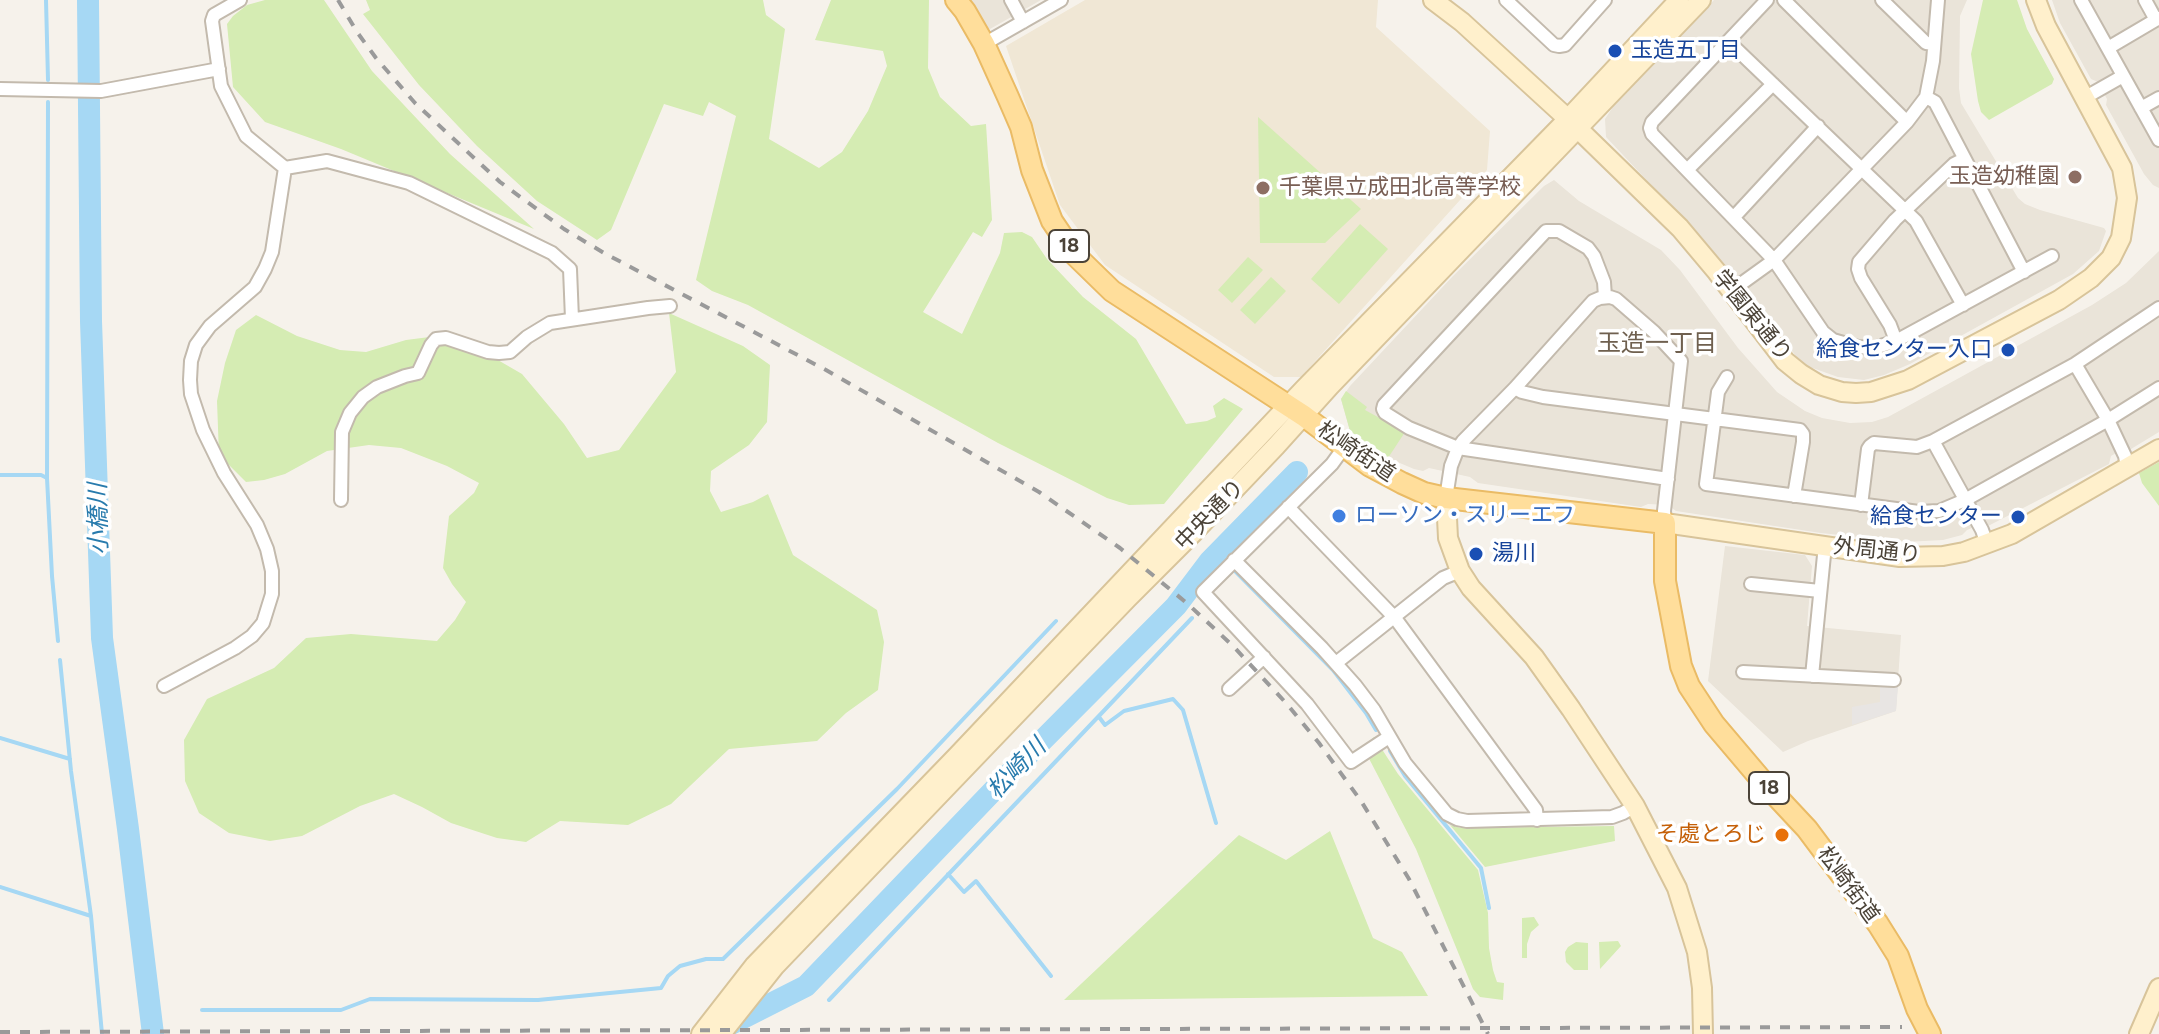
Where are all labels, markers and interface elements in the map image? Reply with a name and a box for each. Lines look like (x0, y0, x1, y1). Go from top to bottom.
place label: 玉造五丁目 (1631, 38, 1741, 64)
marker: 玉造五丁目 (1606, 42, 1624, 60)
place label: 玉造幼稚園 (1949, 164, 2059, 190)
marker: 玉造幼稚園 (2066, 168, 2084, 186)
place label: 千葉県立成田北高等学校 (1279, 175, 1521, 201)
marker: 千葉県立成田北高等学校 (1254, 179, 1272, 197)
road number: 18 (1049, 230, 1089, 262)
street label: 学園東通り (1707, 265, 1797, 367)
district label: 玉造一丁目 (1597, 330, 1717, 358)
place label: 給食センター入口 (1816, 337, 1992, 363)
marker: 給食センター入口 (1999, 341, 2017, 359)
street label: 松崎街道 (1312, 416, 1400, 488)
street label: 中央通り (1170, 474, 1250, 556)
water label: 小橋川 (84, 483, 114, 555)
place label: ローソン・スリーエフ (1355, 503, 1575, 529)
place label: 給食センター (1870, 504, 2002, 530)
marker: ローソン・スリーエフ (1330, 507, 1348, 525)
marker: 給食センター (2009, 508, 2027, 526)
street label: 外周通り (1832, 533, 1922, 569)
place label: 湯川 (1492, 541, 1536, 567)
marker: 湯川 (1467, 545, 1485, 563)
water label: 松崎川 (982, 733, 1052, 805)
road number: 18 (1749, 772, 1789, 804)
place label: そ處とろじ (1656, 822, 1766, 848)
marker: そ處とろじ (1773, 826, 1791, 844)
street label: 松崎街道 (1811, 842, 1885, 928)

